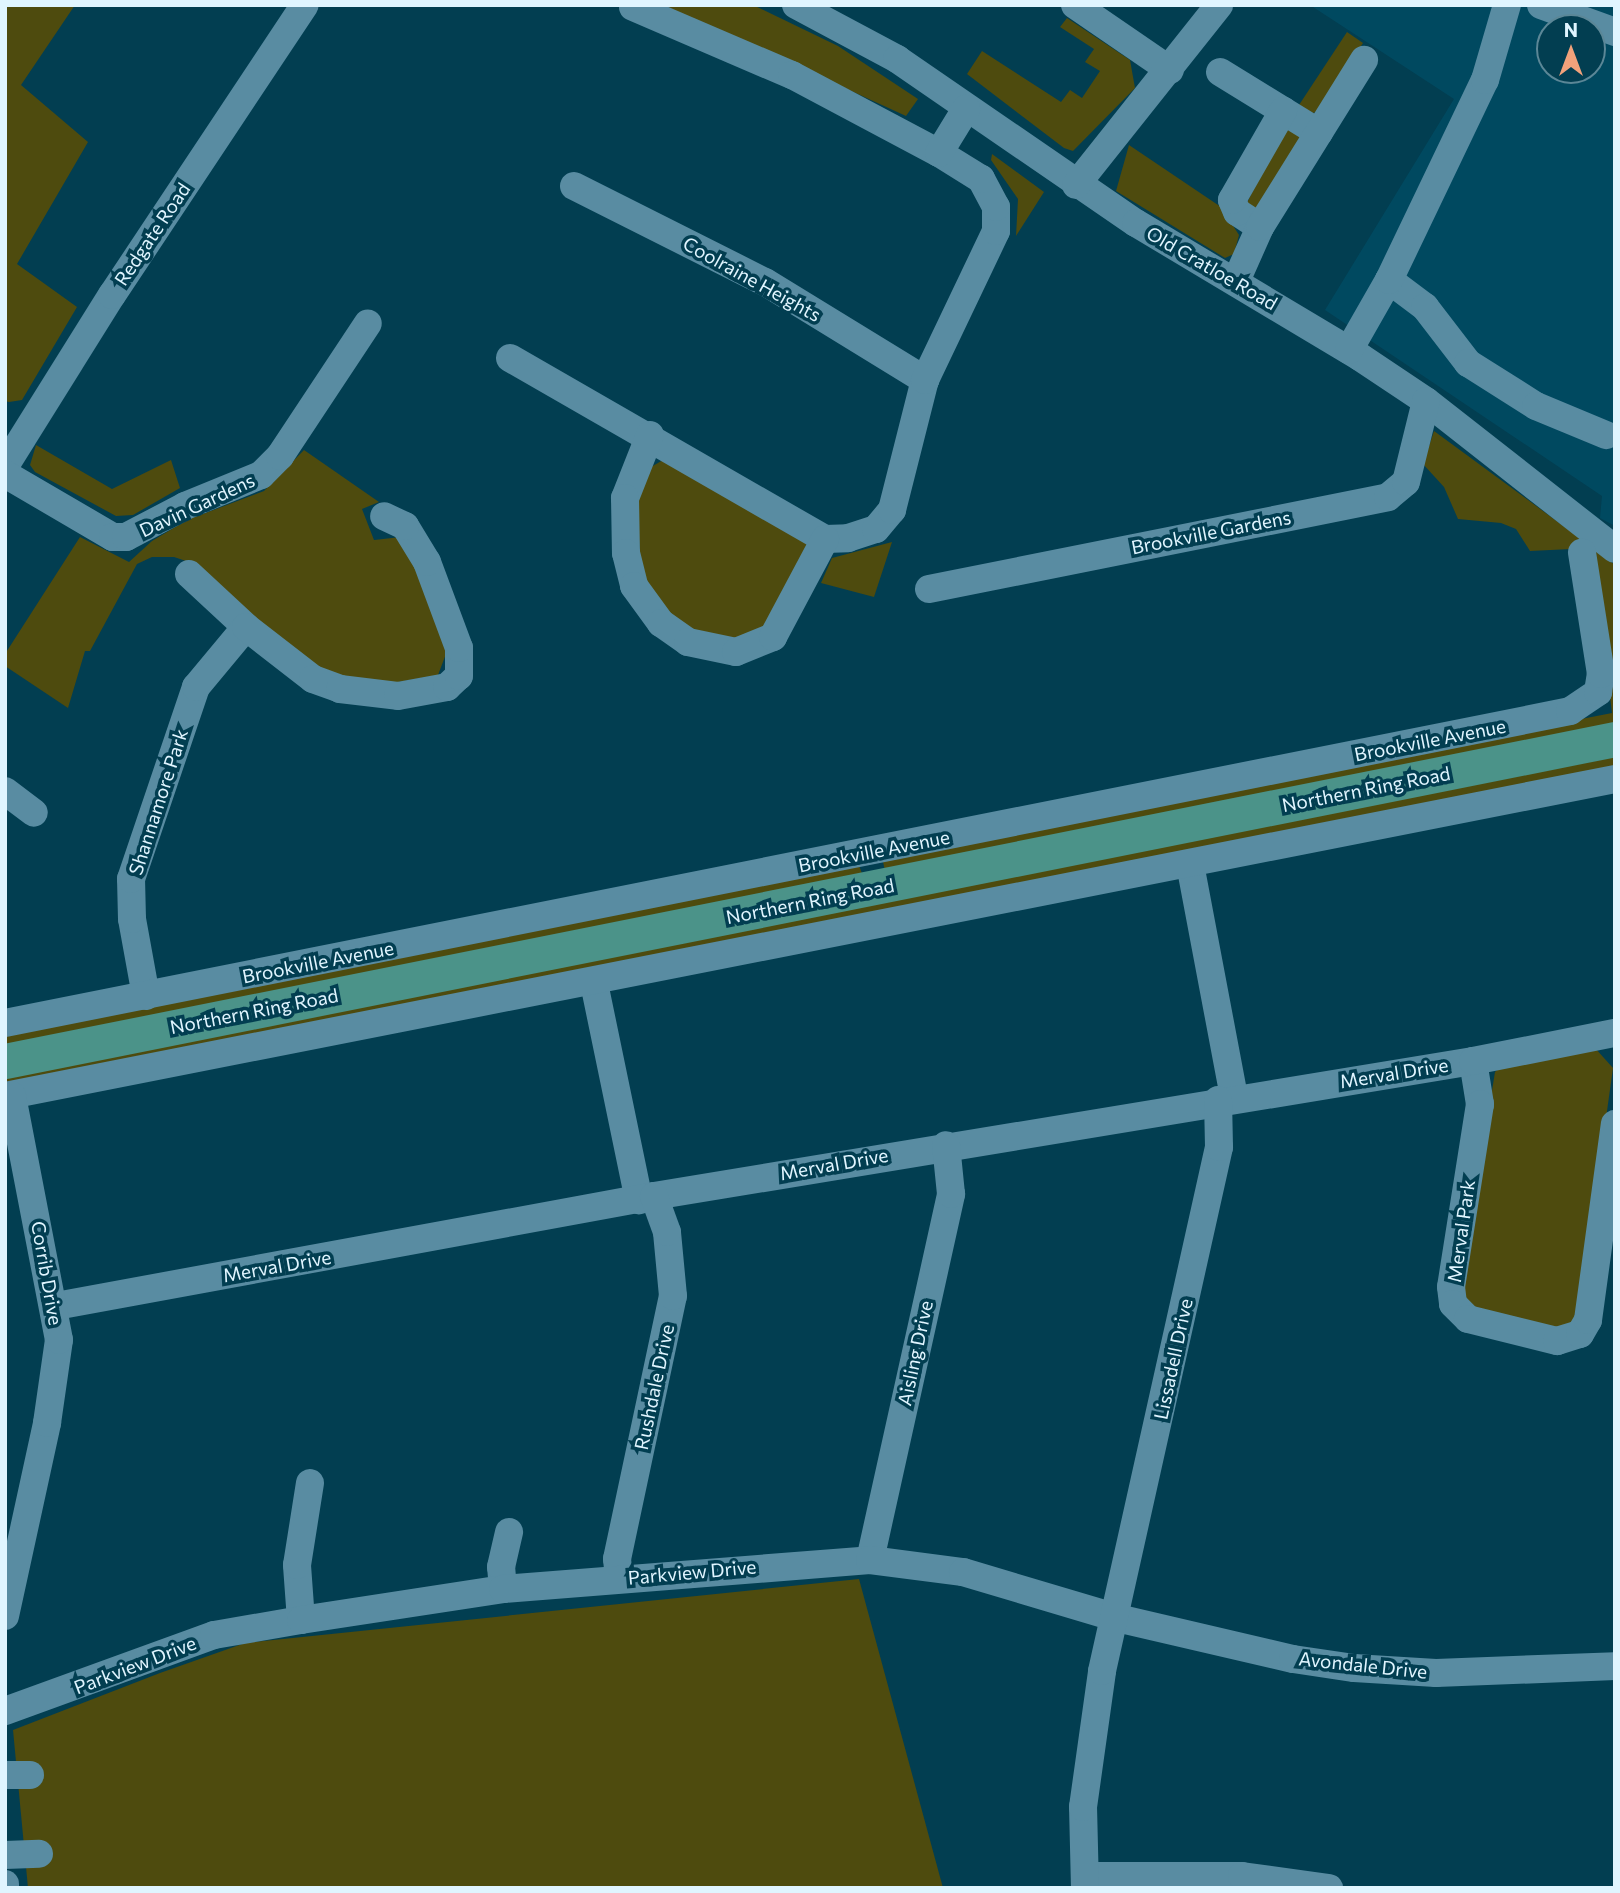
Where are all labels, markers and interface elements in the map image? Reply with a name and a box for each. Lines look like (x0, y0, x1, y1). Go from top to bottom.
north arrow (1536, 14, 1606, 84)
text: N (1564, 18, 1578, 41)
street label: Redgate Road (109, 178, 195, 290)
street label: Old Cratloe Road (1143, 221, 1281, 315)
street label: Coolraine Heights (679, 232, 825, 326)
street label: Davin Gardens (136, 468, 258, 542)
street label: Brookville Gardens (1129, 505, 1293, 559)
street label: Brookville Avenue (1352, 714, 1508, 766)
street label: Shannamore Park (124, 726, 192, 878)
street label: Northern Ring Road (1280, 762, 1452, 816)
street label: Brookville Avenue (796, 825, 952, 877)
street label: Northern Ring Road (724, 874, 896, 928)
street label: Brookville Avenue (240, 936, 396, 988)
street label: Northern Ring Road (168, 984, 340, 1038)
street label: Merval Drive (1338, 1053, 1450, 1093)
street label: Merval Drive (778, 1143, 890, 1185)
street label: Merval Park (1443, 1178, 1479, 1284)
street label: Corrib Drive (27, 1219, 67, 1327)
street label: Merval Drive (221, 1245, 333, 1287)
street label: Lissadell Drive (1149, 1296, 1197, 1422)
street label: Aisling Drive (893, 1298, 937, 1408)
street label: Rushdale Drive (630, 1322, 678, 1452)
street label: Parkview Drive (627, 1555, 757, 1589)
street label: Parkview Drive (71, 1631, 199, 1699)
street label: Avondale Drive (1297, 1647, 1429, 1683)

